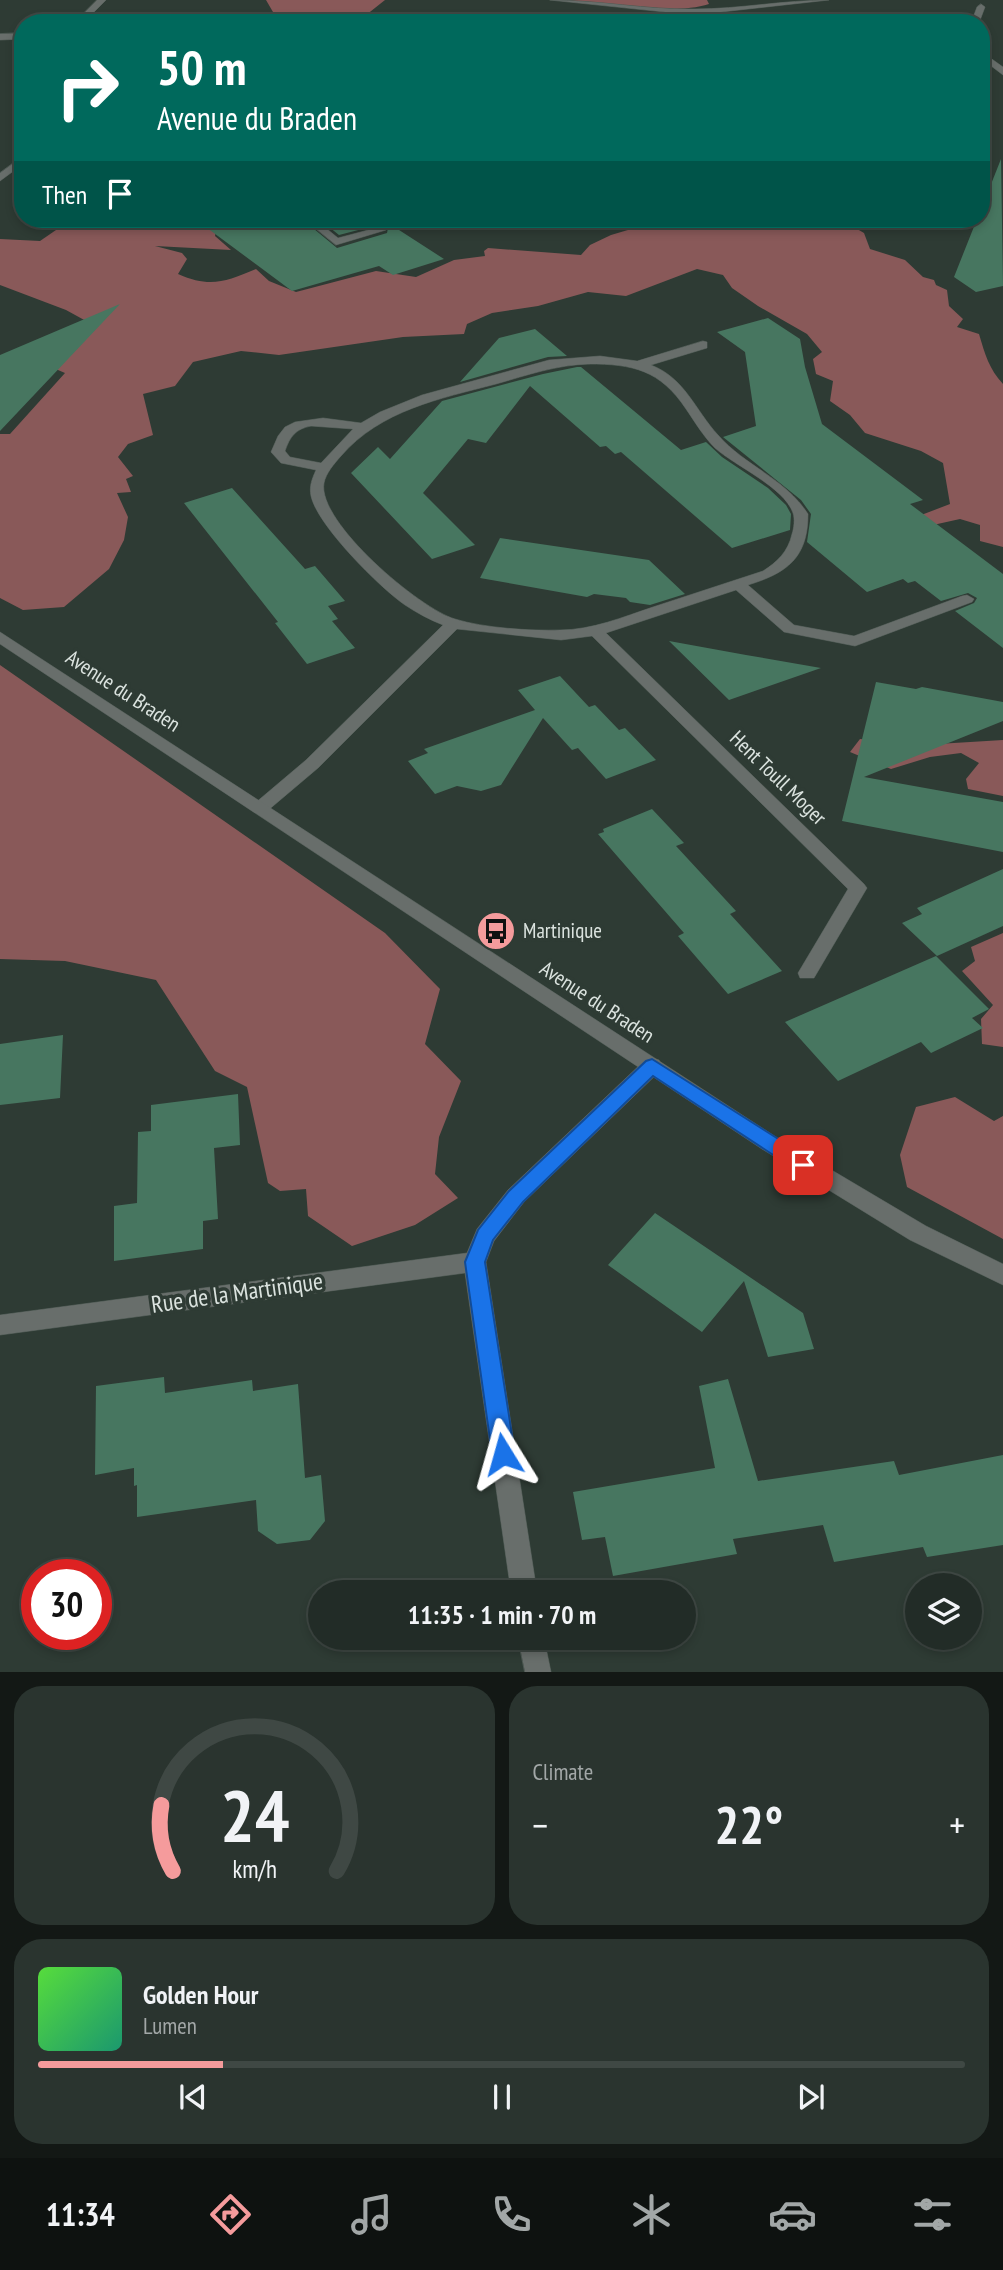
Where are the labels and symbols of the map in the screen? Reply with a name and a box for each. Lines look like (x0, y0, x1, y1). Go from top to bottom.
street label: Avenue du Braden (61, 644, 186, 738)
street label: Hent Toull Moger (724, 725, 833, 831)
bus stop icon: Martinique (475, 910, 517, 952)
place label: Martinique (523, 917, 602, 944)
street label: Avenue du Braden (535, 955, 660, 1049)
pin (773, 1135, 833, 1195)
street label: Rue de la Martinique (149, 1265, 325, 1320)
position arrow (466, 1417, 540, 1491)
speed limit sign: 30 (21, 1559, 112, 1650)

